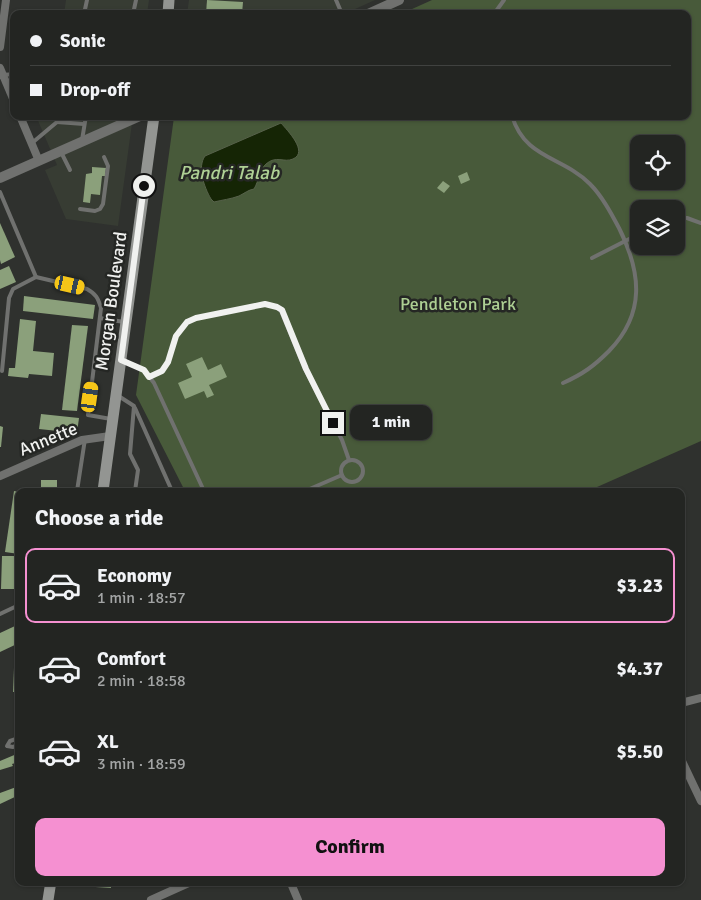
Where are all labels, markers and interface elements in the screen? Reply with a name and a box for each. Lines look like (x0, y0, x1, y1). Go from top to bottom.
text: Sonic (60, 29, 106, 53)
text: Drop-off (60, 78, 130, 102)
map controls (630, 135, 685, 255)
button: locate (630, 135, 685, 190)
water label: Pandri Talab (179, 161, 280, 185)
route start (133, 175, 155, 197)
button: layers (630, 200, 685, 255)
street label: Morgan Boulevard (90, 230, 132, 372)
car (53, 274, 86, 296)
park label: Pendleton Park (400, 293, 516, 315)
car (80, 381, 99, 413)
callout: 1 min (350, 406, 433, 440)
route end (322, 412, 344, 434)
text: 1 min (372, 412, 410, 432)
street label: Annette (16, 417, 80, 461)
text: Choose a ride (35, 504, 163, 531)
icon: car (37, 563, 82, 608)
text: Economy (97, 564, 171, 588)
text: $3.23 (617, 574, 663, 598)
text: 1 min · 18:57 (97, 588, 186, 608)
icon: car (37, 646, 82, 691)
text: Comfort (97, 647, 166, 671)
text: $4.37 (617, 657, 663, 681)
text: 2 min · 18:58 (97, 671, 186, 691)
icon: car (37, 729, 82, 774)
text: XL (97, 730, 119, 754)
text: $5.50 (617, 740, 663, 764)
text: 3 min · 18:59 (97, 754, 186, 774)
button: Confirm (35, 818, 665, 876)

